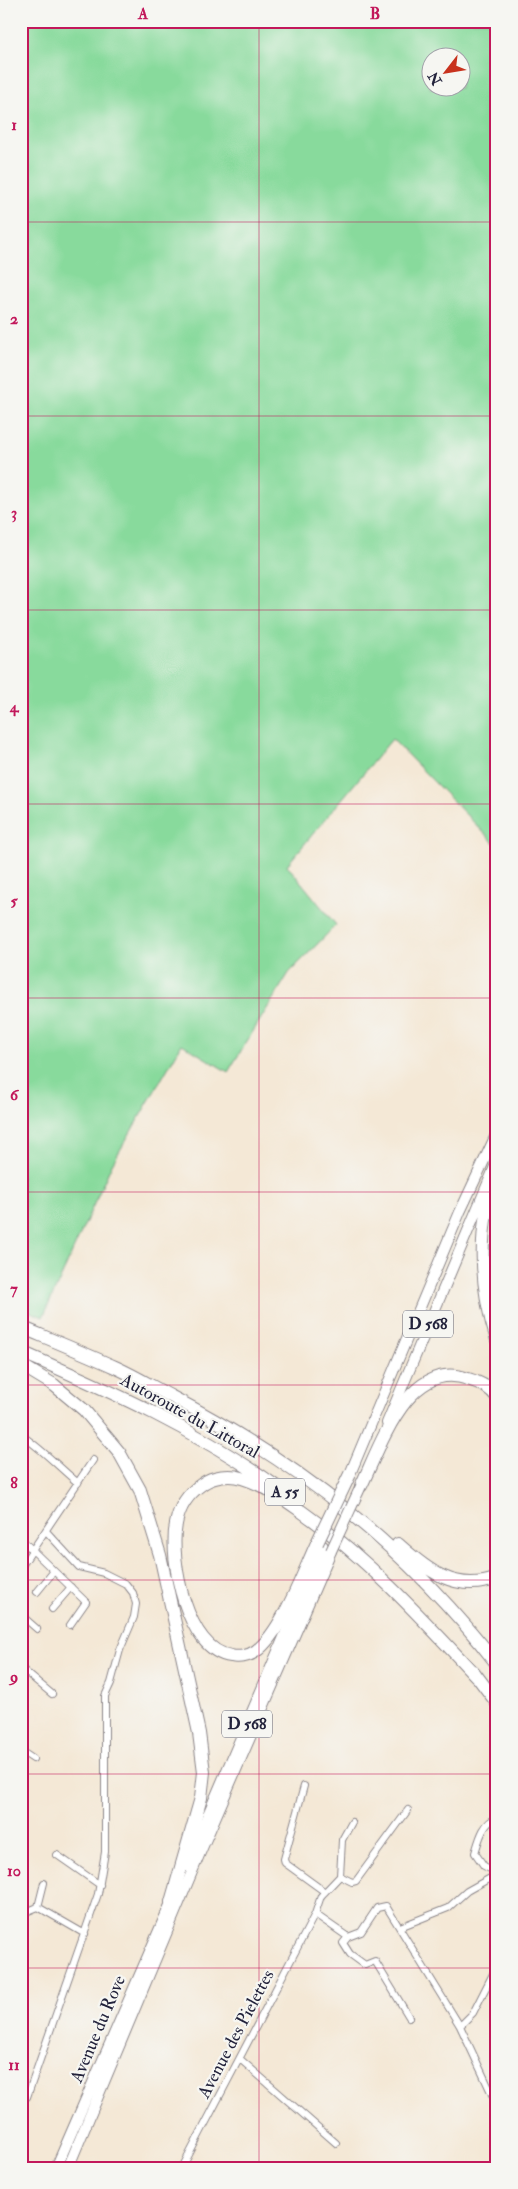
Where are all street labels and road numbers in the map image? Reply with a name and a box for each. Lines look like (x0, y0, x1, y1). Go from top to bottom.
road number: D 568 (403, 1310, 453, 1338)
street label: Autoroute du Littoral (116, 1368, 264, 1464)
road number: A 55 (265, 1478, 305, 1505)
road number: D 568 (222, 1710, 272, 1738)
street label: Avenue des Pielettes (192, 1966, 280, 2103)
street label: Avenue du Rove (65, 1972, 131, 2087)

